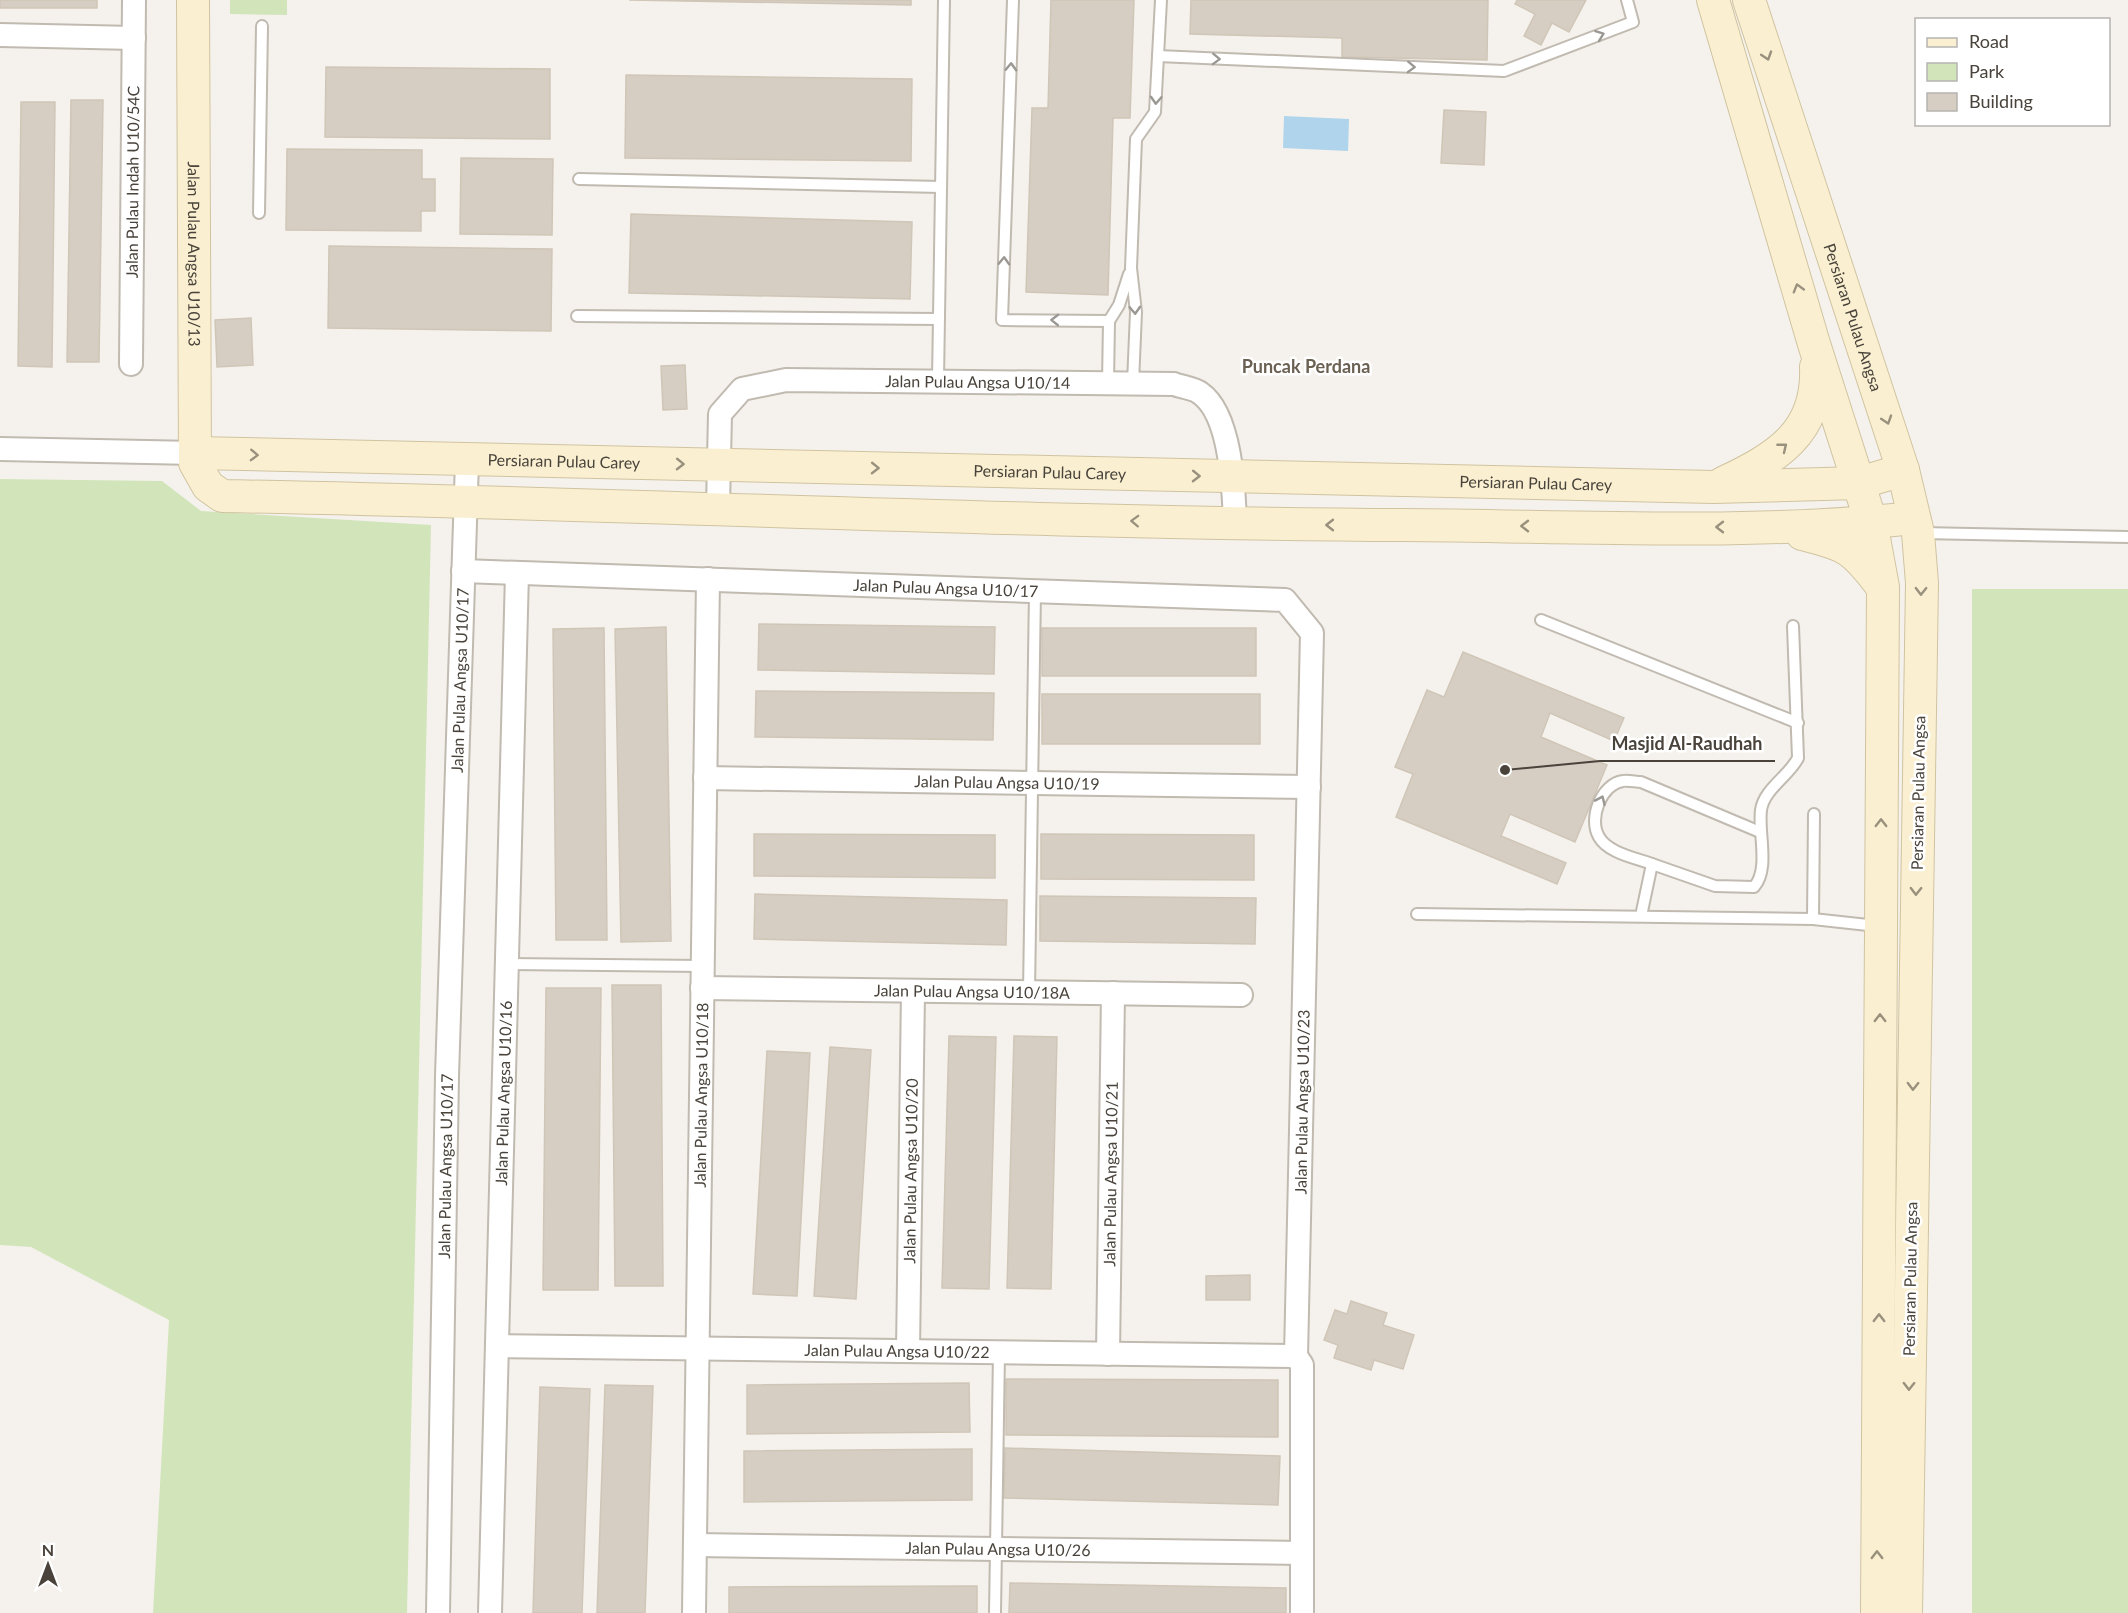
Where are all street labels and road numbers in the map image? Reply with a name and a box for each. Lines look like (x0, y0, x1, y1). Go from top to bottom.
street label: Jalan Pulau Indah U10/54C (122, 85, 142, 278)
street label: Jalan Pulau Angsa U10/13 (185, 161, 204, 347)
street label: Persiaran Pulau Angsa (1820, 241, 1887, 394)
street label: Jalan Pulau Angsa U10/14 (885, 371, 1070, 392)
street label: Persiaran Pulau Carey (487, 450, 641, 472)
street label: Persiaran Pulau Carey (973, 460, 1127, 483)
street label: Persiaran Pulau Carey (1459, 471, 1613, 494)
street label: Jalan Pulau Angsa U10/17 (853, 575, 1039, 600)
street label: Jalan Pulau Angsa U10/17 (447, 587, 472, 773)
street label: Persiaran Pulau Angsa (1907, 716, 1928, 870)
street label: Jalan Pulau Angsa U10/19 (914, 771, 1100, 793)
street label: Jalan Pulau Angsa U10/18A (874, 980, 1070, 1002)
street label: Jalan Pulau Angsa U10/16 (491, 1000, 515, 1186)
street label: Jalan Pulau Angsa U10/18 (690, 1002, 711, 1188)
street label: Jalan Pulau Angsa U10/23 (1290, 1009, 1313, 1195)
street label: Jalan Pulau Angsa U10/17 (434, 1073, 456, 1259)
street label: Jalan Pulau Angsa U10/20 (899, 1078, 921, 1264)
street label: Jalan Pulau Angsa U10/21 (1099, 1081, 1121, 1267)
street label: Persiaran Pulau Angsa (1899, 1202, 1920, 1356)
street label: Jalan Pulau Angsa U10/22 (804, 1340, 990, 1361)
street label: Jalan Pulau Angsa U10/26 (905, 1538, 1091, 1559)

